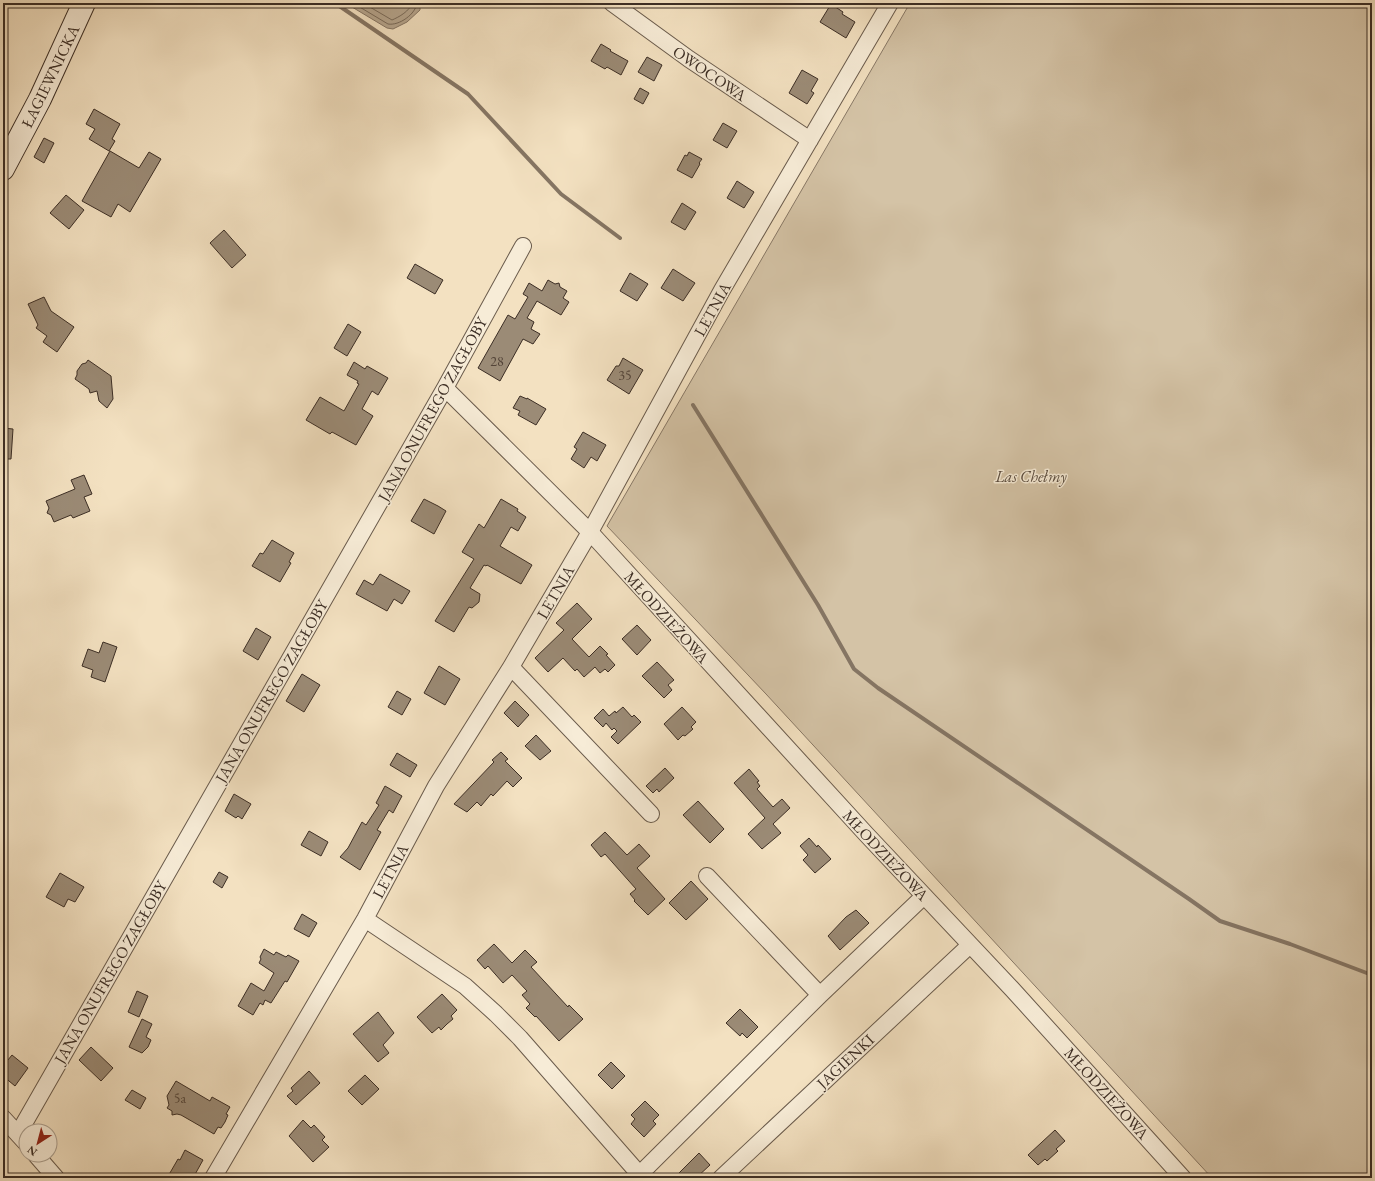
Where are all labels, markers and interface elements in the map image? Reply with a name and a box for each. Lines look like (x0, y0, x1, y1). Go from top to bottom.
street label: ŁAGIEWNICKA (16, 20, 85, 131)
street label: OWOCOWA (669, 41, 751, 106)
street label: LETNIA (689, 278, 736, 340)
street label: JANA ONUFREGO ZAGŁOBY (372, 313, 492, 507)
house number: 28 (490, 352, 504, 370)
house number: 35 (618, 366, 632, 384)
park label: Las Chełmy (994, 466, 1067, 487)
street label: LETNIA (532, 561, 580, 623)
street label: MŁODZIEŻOWA (620, 567, 714, 669)
street label: JANA ONUFREGO ZAGŁOBY (209, 595, 333, 788)
street label: MŁODZIEŻOWA (838, 805, 934, 906)
street label: LETNIA (367, 840, 414, 902)
street label: JANA ONUFREGO ZAGŁOBY (48, 876, 172, 1069)
street label: JAGIENKI (811, 1029, 879, 1095)
street label: MŁODZIEŻOWA (1060, 1043, 1154, 1145)
house number: 5a (174, 1089, 187, 1107)
north arrow (18, 1123, 58, 1163)
text: N (24, 1143, 40, 1159)

